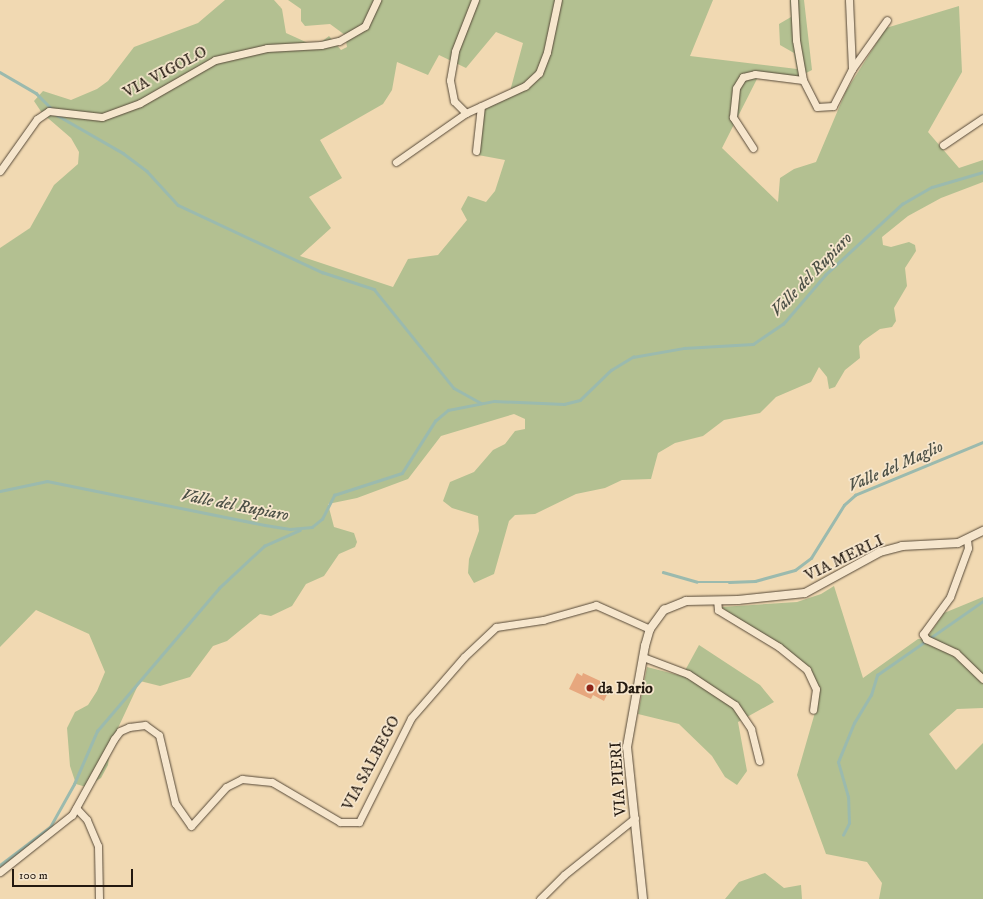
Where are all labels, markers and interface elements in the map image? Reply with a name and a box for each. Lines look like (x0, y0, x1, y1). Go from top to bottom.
street label: VIA VIGOLO (120, 42, 210, 102)
water label: Valle del Rupiaro (767, 229, 857, 321)
water label: Valle del Maglio (845, 437, 947, 497)
water label: Valle del Rupiaro (180, 486, 290, 526)
street label: VIA MERLI (802, 531, 886, 585)
place label: da Dario (598, 678, 653, 698)
marker: da Dario (585, 683, 595, 693)
street label: VIA SALBEGO (338, 712, 404, 814)
street label: VIA PIERI (606, 741, 630, 817)
scale bar (14, 861, 135, 887)
text: 100 m (19, 868, 48, 883)

